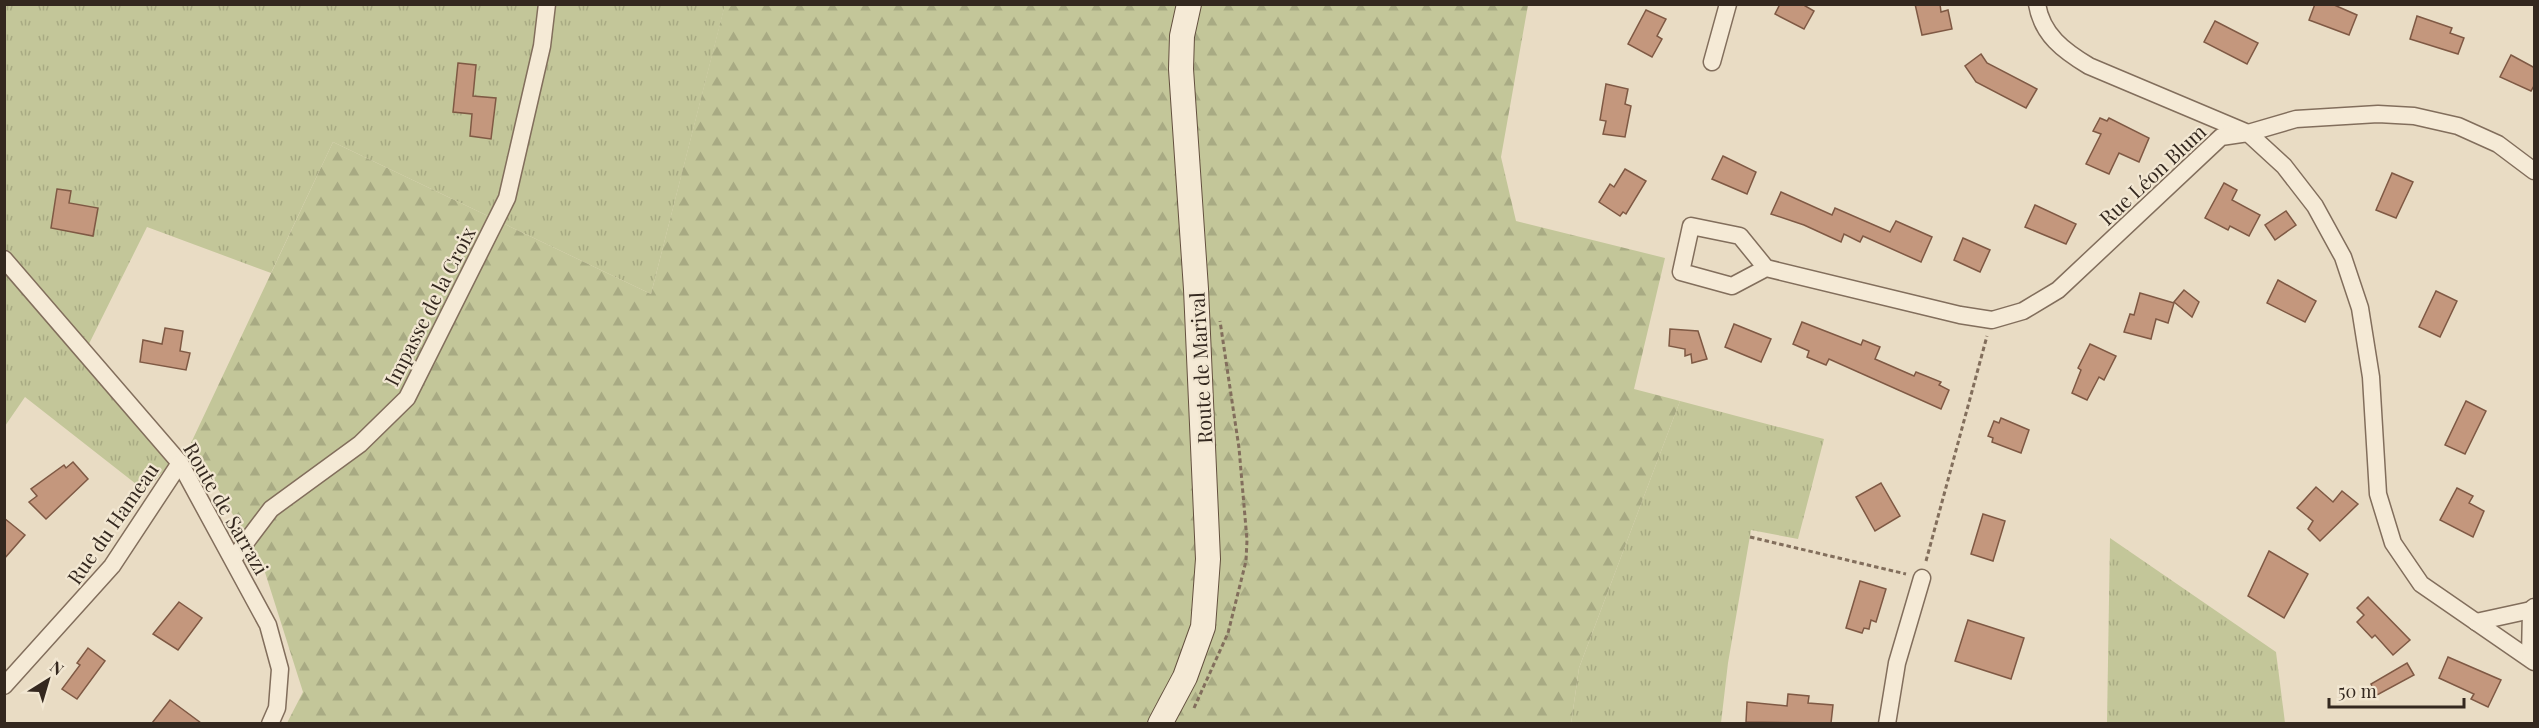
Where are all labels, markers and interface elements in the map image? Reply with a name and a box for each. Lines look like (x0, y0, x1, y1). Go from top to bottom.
street label: Rue Léon Blum (2093, 117, 2211, 231)
street label: Impasse de la Croix (377, 221, 481, 390)
street label: Route de Marival (1183, 291, 1217, 445)
street label: Route de Sarrazi (178, 437, 276, 579)
street label: Rue du Hameau (60, 457, 164, 589)
north arrow (18, 650, 78, 710)
text: N (46, 656, 69, 680)
scale bar (2329, 671, 2464, 709)
text: 50 m (2338, 679, 2377, 703)

